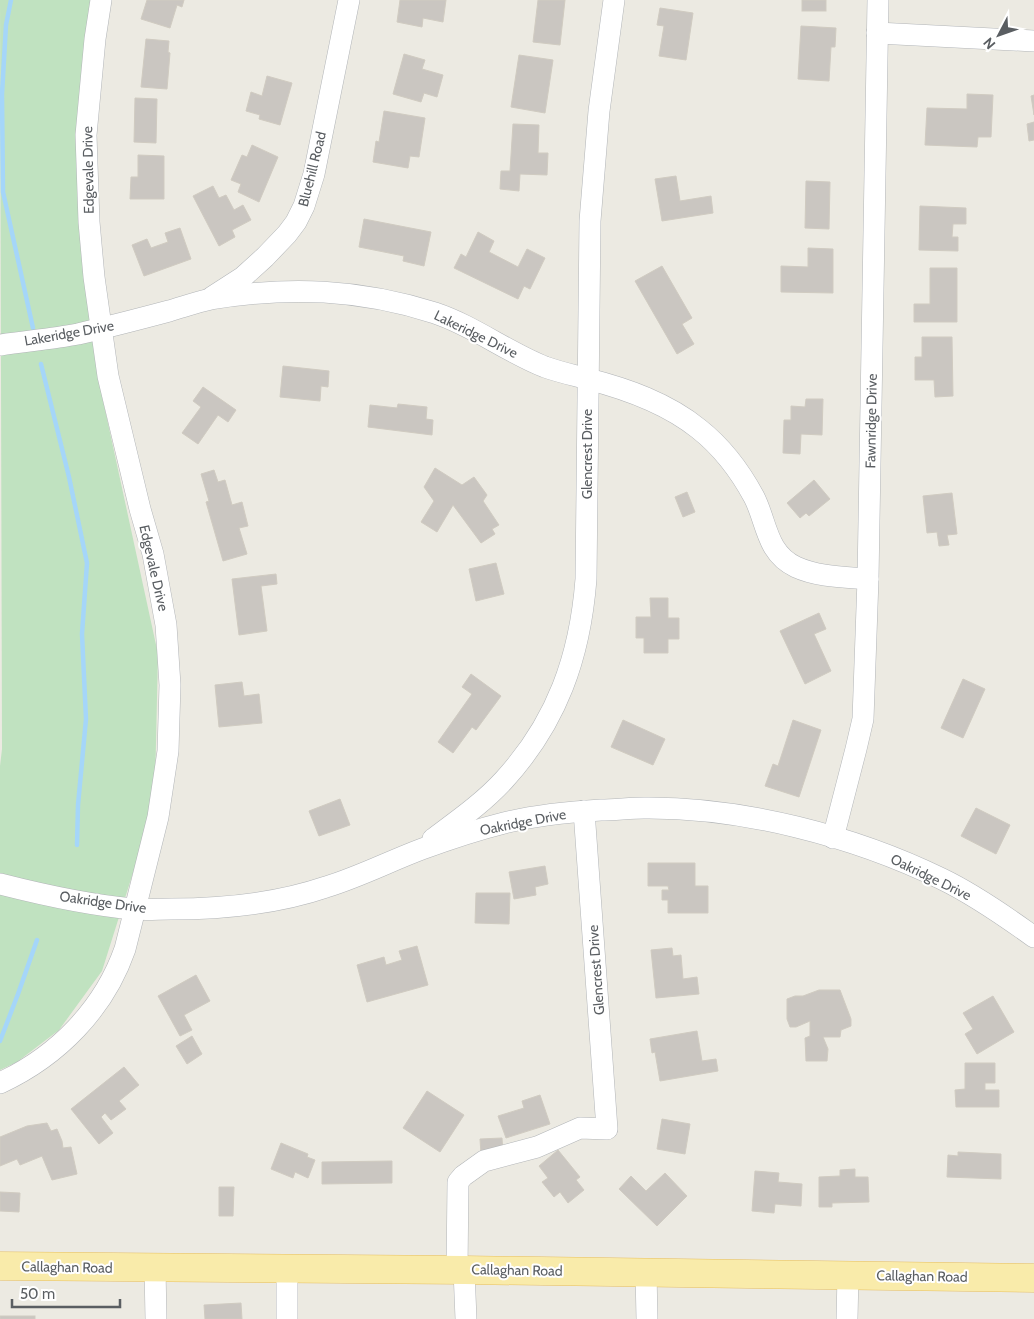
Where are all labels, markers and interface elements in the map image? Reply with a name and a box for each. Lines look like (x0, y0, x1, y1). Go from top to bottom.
north arrow (974, 10, 1024, 60)
text: N (979, 34, 999, 53)
street label: Edgevale Drive (78, 126, 98, 214)
street label: Bluehill Road (294, 130, 330, 208)
street label: Lakeridge Drive (431, 306, 521, 362)
street label: Lakeridge Drive (23, 316, 115, 350)
street label: Fawnridge Drive (861, 373, 881, 469)
street label: Glencrest Drive (578, 409, 596, 499)
street label: Edgevale Drive (135, 523, 173, 613)
street label: Oakridge Drive (478, 805, 568, 839)
street label: Oakridge Drive (888, 850, 974, 904)
street label: Oakridge Drive (58, 887, 148, 917)
street label: Glencrest Drive (584, 924, 608, 1016)
street label: Callaghan Road (21, 1257, 113, 1277)
street label: Callaghan Road (471, 1260, 563, 1280)
street label: Callaghan Road (876, 1266, 968, 1286)
scale bar (12, 1276, 120, 1308)
text: 50 m (20, 1285, 55, 1303)

